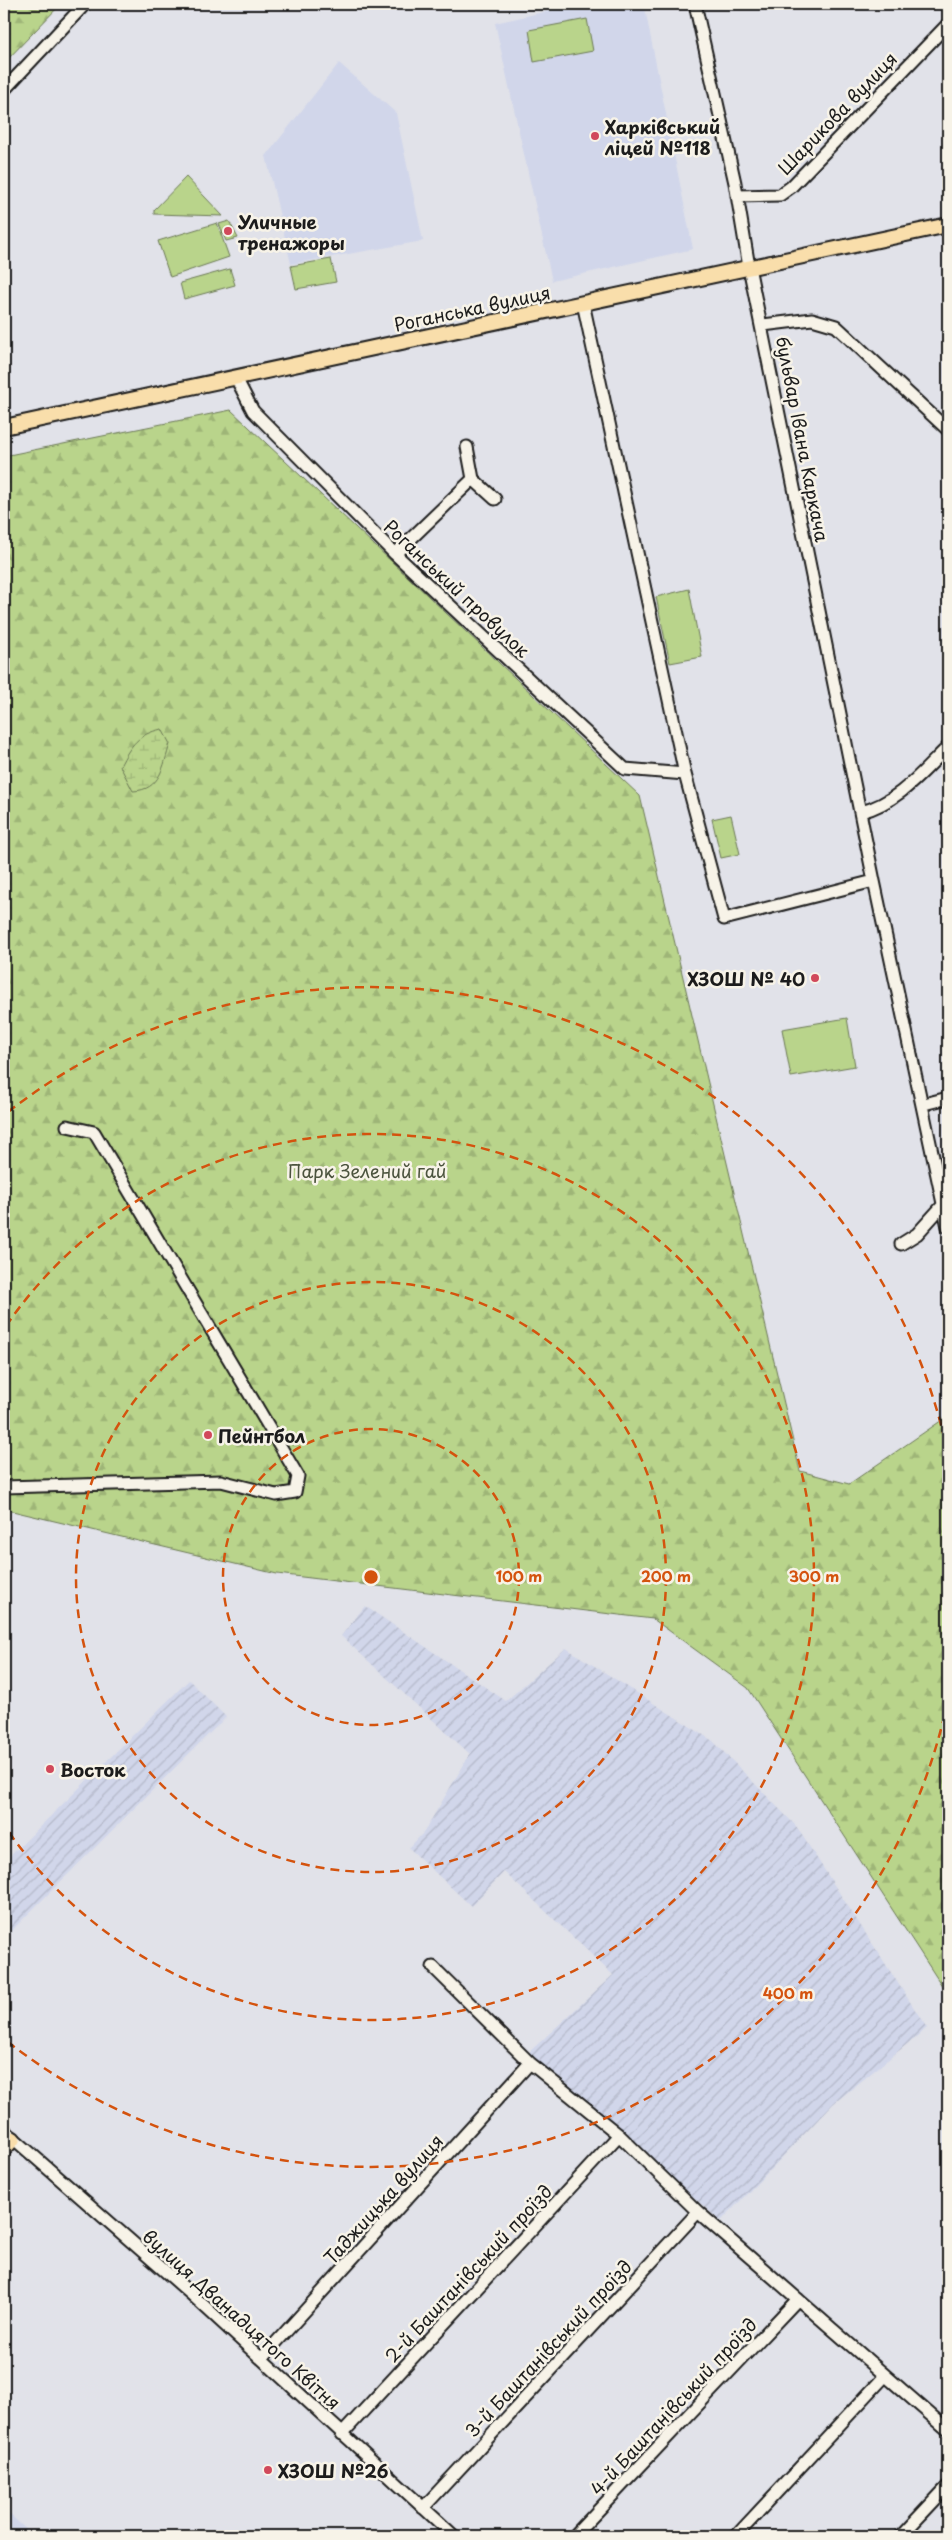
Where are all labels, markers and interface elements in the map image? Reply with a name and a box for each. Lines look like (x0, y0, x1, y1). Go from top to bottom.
street label: Шарикова вулиця (771, 45, 903, 181)
place label: Харківський ліцей №118 (604, 113, 720, 161)
marker: Харківський ліцей №118 (589, 130, 601, 142)
place label: Уличные тренажоры (237, 208, 345, 256)
marker: Уличные тренажоры (222, 225, 234, 237)
street label: Роганська вулиця (391, 278, 553, 338)
street label: бульвар Івана Каркача (770, 334, 836, 545)
street label: Роганський провулок (378, 513, 536, 663)
place label: ХЗОШ № 40 (688, 965, 805, 992)
marker: ХЗОШ № 40 (809, 972, 821, 984)
park label: Парк Зелений гай (288, 1157, 446, 1184)
place label: Пейнтбол (218, 1422, 305, 1449)
marker: Пейнтбол (202, 1429, 214, 1441)
text: 100 m (496, 1564, 542, 1587)
text: 200 m (641, 1564, 691, 1587)
text: 300 m (789, 1564, 839, 1587)
centre of rings (362, 1568, 380, 1586)
place label: Восток (60, 1756, 126, 1783)
marker: Восток (44, 1763, 56, 1775)
text: 400 m (763, 1981, 813, 2004)
street label: Таджицька вулиця (317, 2128, 449, 2270)
street label: 2-й Баштанівський проїзд (378, 2178, 558, 2368)
street label: вулиця Дванадцятого Квітня (137, 2223, 347, 2415)
street label: 3-й Баштанівський проїзд (458, 2253, 638, 2443)
street label: 4-й Баштанівський проїзд (583, 2311, 763, 2501)
place label: ХЗОШ №26 (278, 2457, 389, 2484)
marker: ХЗОШ №26 (262, 2464, 274, 2476)

